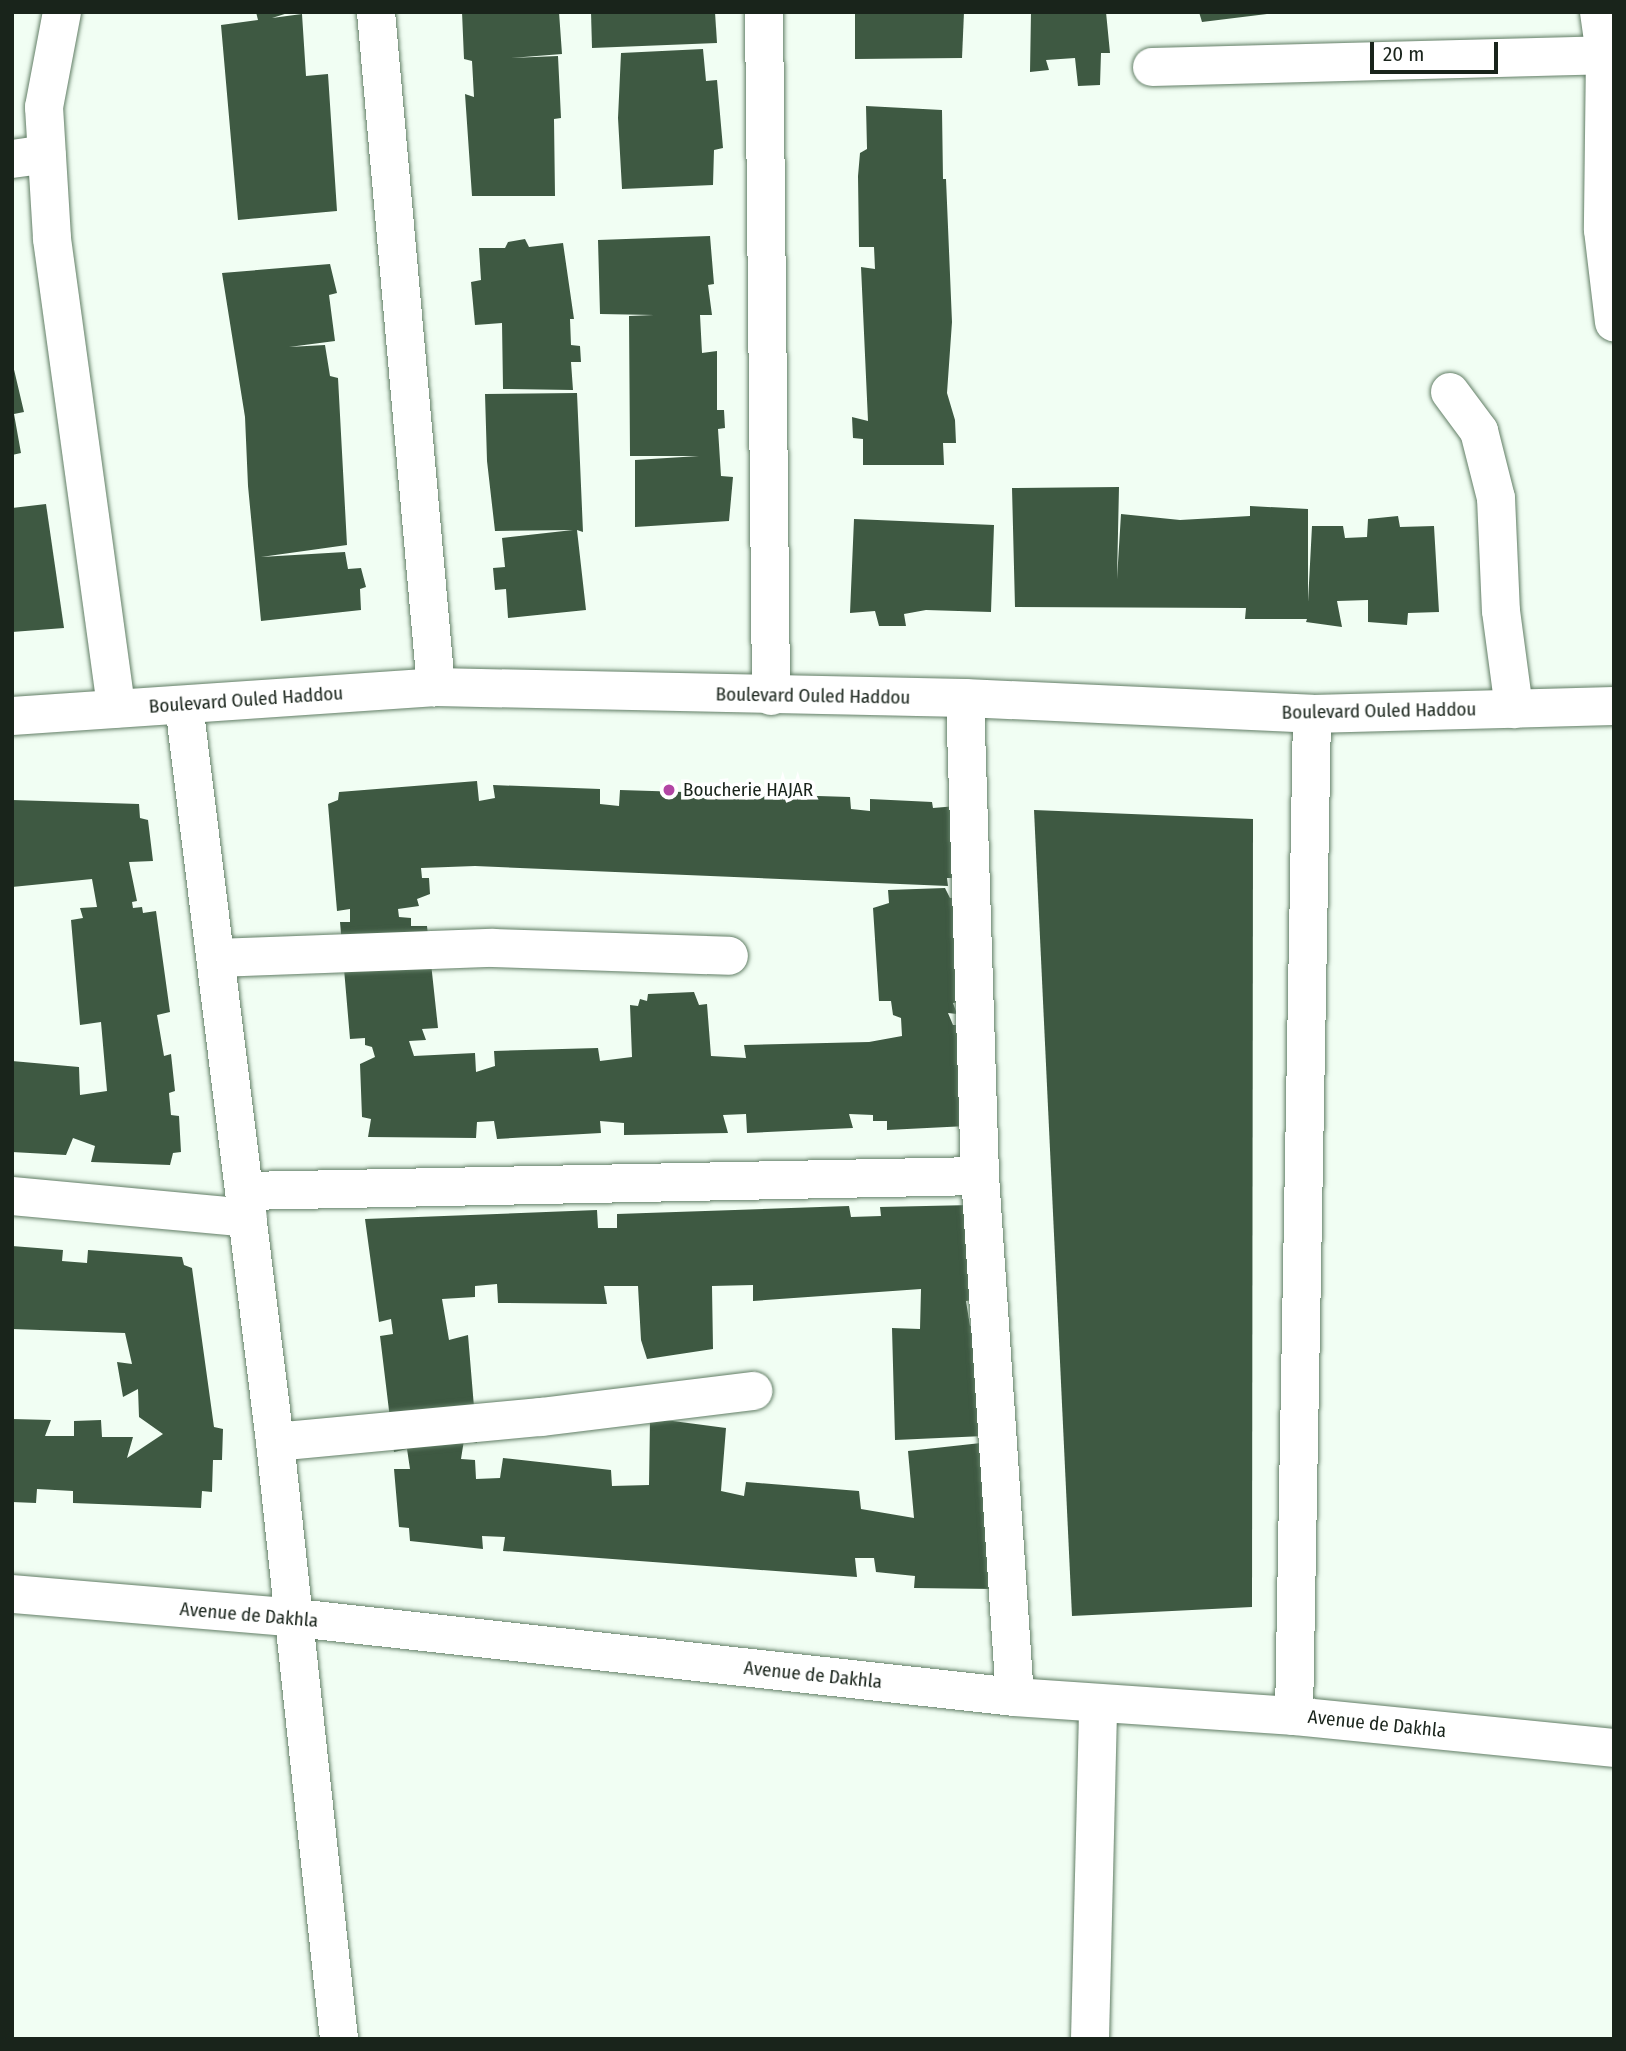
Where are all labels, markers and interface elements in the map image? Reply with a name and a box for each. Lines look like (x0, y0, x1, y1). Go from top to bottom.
scale bar (1374, 28, 1502, 72)
text: 20 m (1383, 41, 1424, 67)
street label: Boulevard Ouled Haddou (148, 682, 344, 718)
street label: Boulevard Ouled Haddou (715, 683, 911, 709)
street label: Boulevard Ouled Haddou (1281, 698, 1477, 724)
place label: Boucherie HAJAR (683, 779, 813, 801)
marker: Boucherie HAJAR (661, 782, 677, 798)
street label: Avenue de Dakhla (179, 1598, 319, 1632)
street label: Avenue de Dakhla (743, 1656, 883, 1694)
street label: Avenue de Dakhla (1307, 1705, 1447, 1743)

